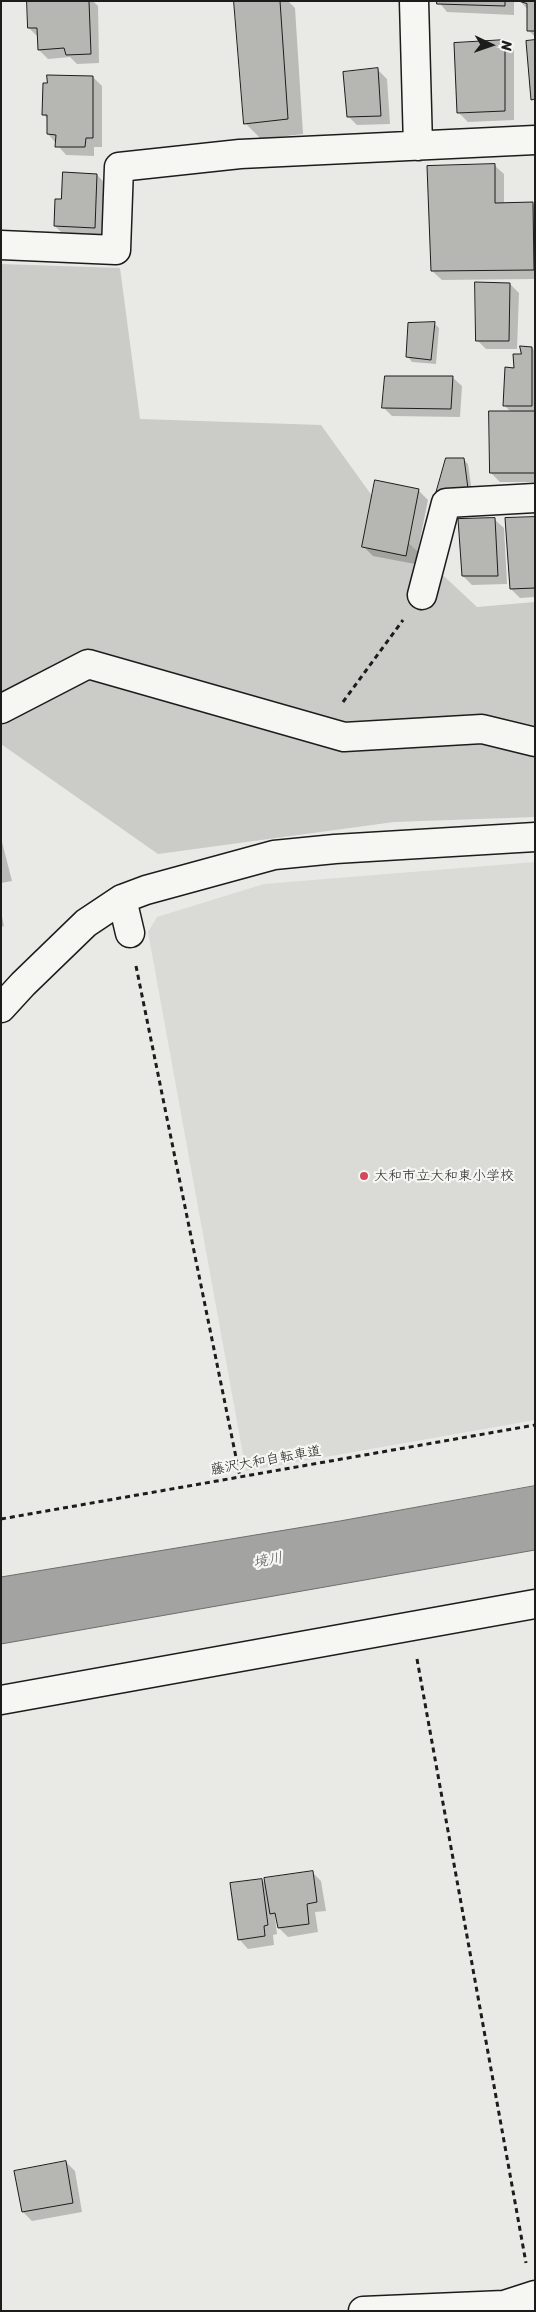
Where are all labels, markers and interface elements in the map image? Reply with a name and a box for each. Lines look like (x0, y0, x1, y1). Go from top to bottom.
north arrow (466, 20, 516, 70)
text: N (494, 40, 519, 51)
place label: 大和市立大和東小学校 (374, 1168, 514, 1184)
marker: 大和市立大和東小学校 (358, 1170, 370, 1182)
street label: 藤沢大和自転車道 (209, 1443, 323, 1479)
water label: 境川 (252, 1549, 284, 1573)

